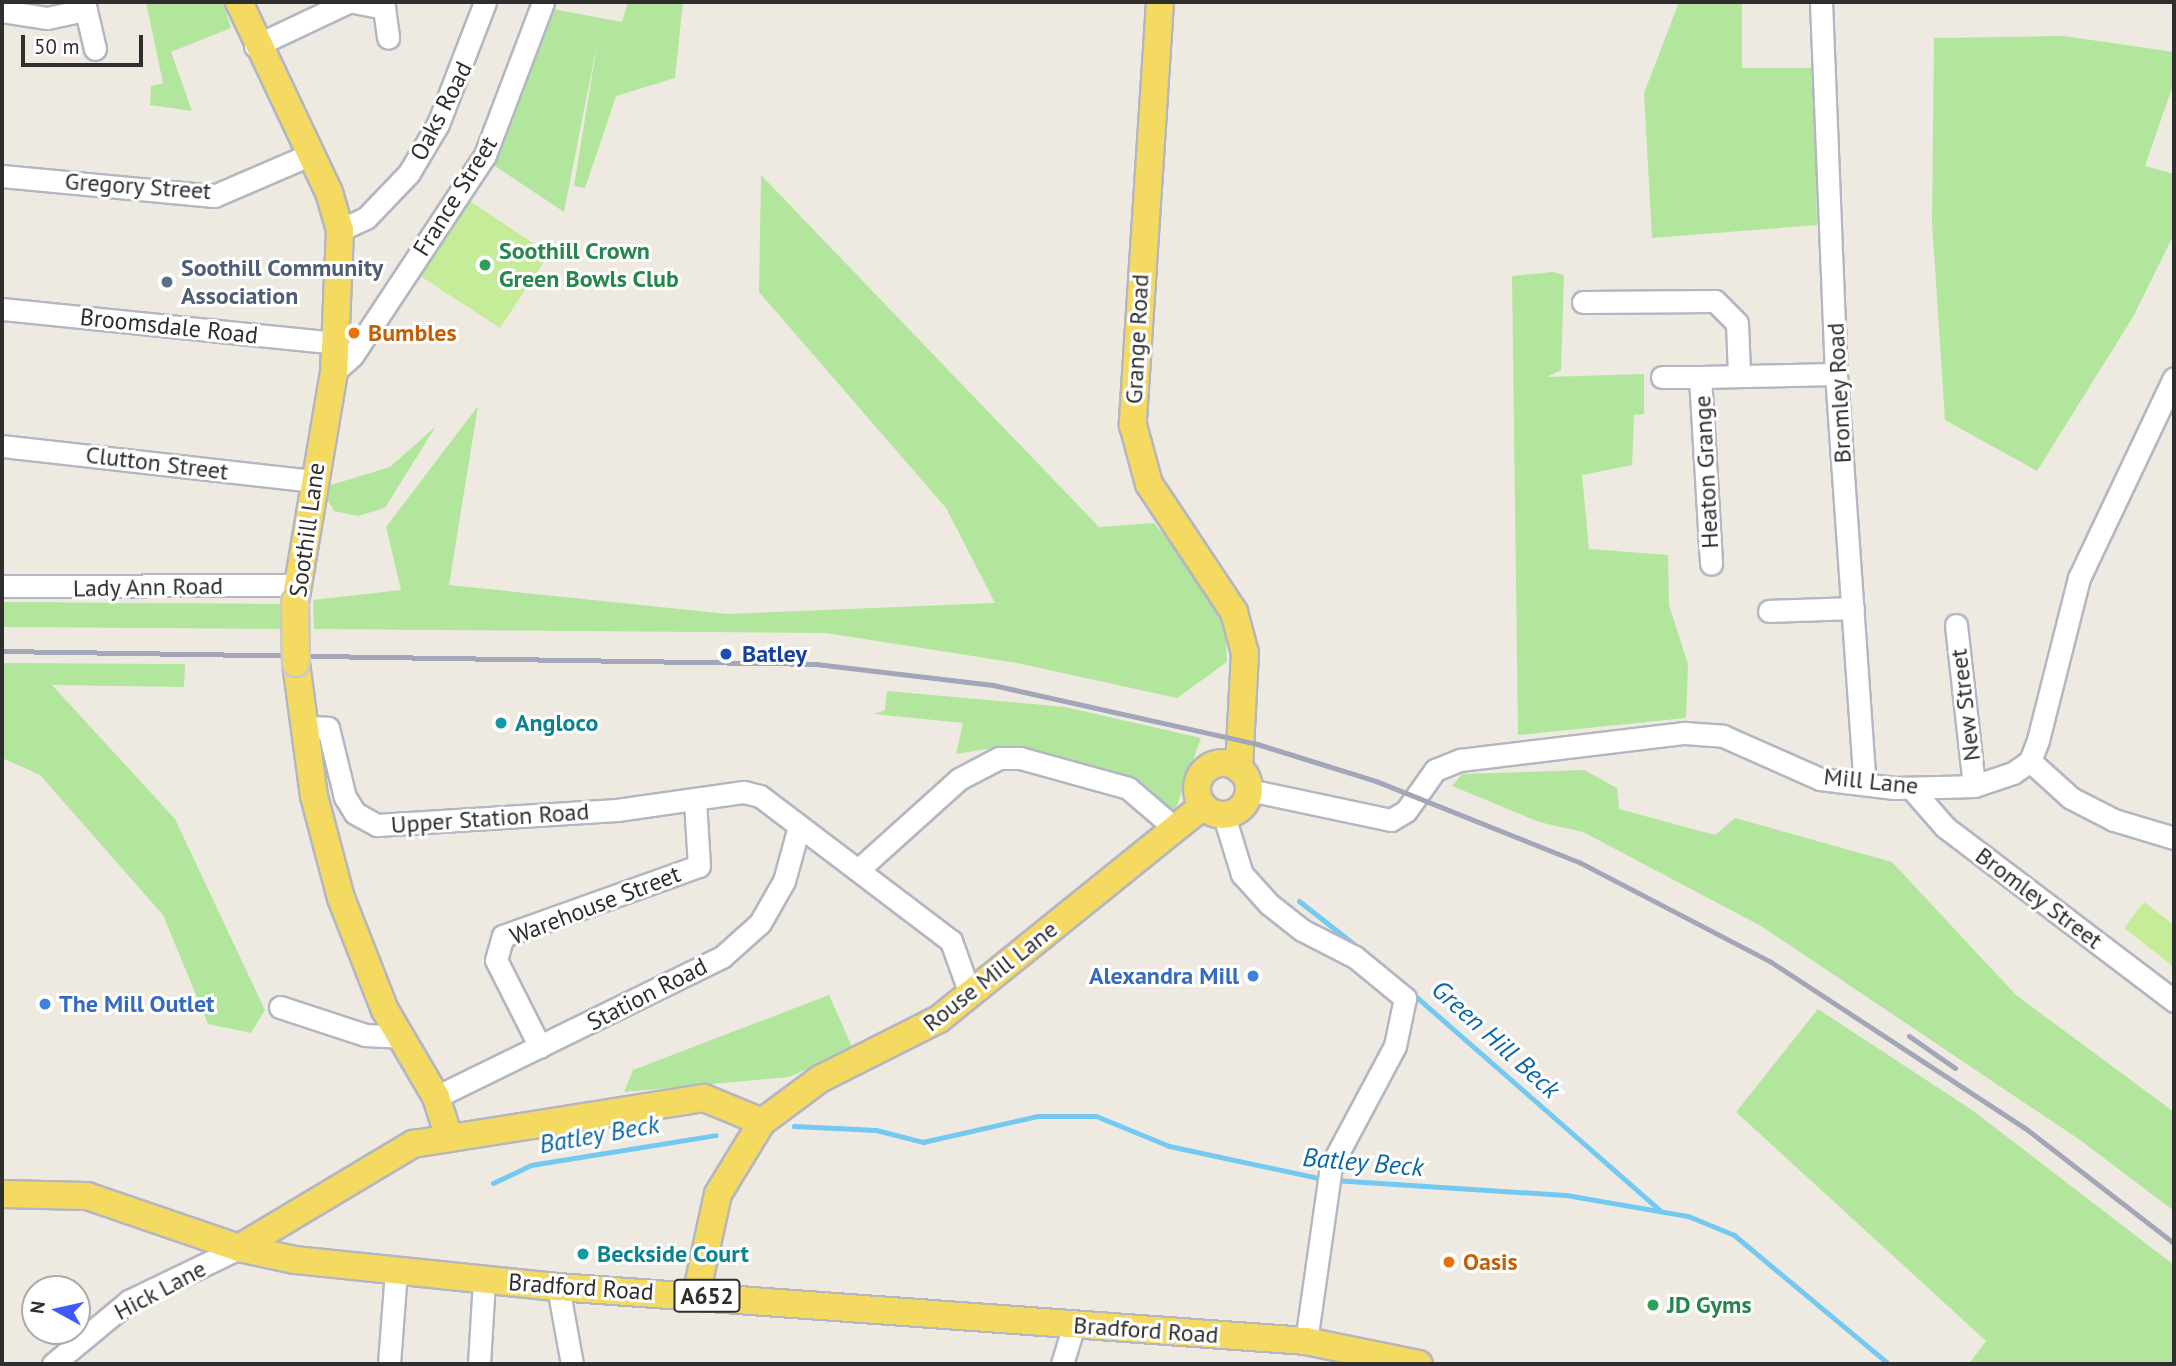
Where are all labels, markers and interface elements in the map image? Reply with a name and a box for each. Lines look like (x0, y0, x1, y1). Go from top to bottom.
scale bar (24, 21, 147, 65)
text: 50 m (34, 33, 80, 60)
street label: Oaks Road (404, 57, 478, 165)
street label: France Street (407, 131, 503, 261)
street label: Gregory Street (63, 166, 213, 206)
place label: Soothill Crown Green Bowls Club (499, 237, 679, 293)
place label: Soothill Community Association (181, 254, 383, 310)
marker: Soothill Crown Green Bowls Club (477, 257, 493, 273)
street label: Grange Road (1119, 273, 1155, 405)
marker: Soothill Community Association (159, 274, 175, 290)
street label: Broomsdale Road (79, 302, 259, 350)
place label: Bumbles (368, 319, 457, 347)
street label: Bromley Road (1821, 322, 1857, 464)
marker: Bumbles (346, 325, 362, 341)
street label: Heaton Grange (1688, 395, 1724, 549)
street label: Clutton Street (84, 440, 230, 486)
street label: Soothill Lane (283, 461, 331, 599)
street label: Lady Ann Road (72, 571, 224, 603)
place label: Batley (742, 640, 807, 668)
marker: Batley (716, 644, 736, 664)
street label: New Street (1944, 647, 1986, 763)
place label: Angloco (515, 709, 598, 737)
marker: Angloco (493, 715, 509, 731)
street label: Mill Lane (1822, 762, 1920, 800)
street label: Upper Station Road (390, 797, 590, 839)
street label: Bromley Street (1970, 841, 2108, 955)
street label: Warehouse Street (506, 859, 684, 951)
street label: Rouse Mill Lane (917, 915, 1063, 1037)
street label: Station Road (582, 952, 712, 1036)
place label: Alexandra Mill (1089, 962, 1239, 990)
marker: Alexandra Mill (1245, 968, 1261, 984)
water label: Green Hill Beck (1425, 973, 1567, 1105)
place label: The Mill Outlet (59, 990, 215, 1018)
marker: The Mill Outlet (37, 996, 53, 1012)
water label: Batley Beck (536, 1108, 662, 1160)
water label: Batley Beck (1301, 1141, 1425, 1183)
place label: Beckside Court (597, 1240, 749, 1268)
marker: Beckside Court (575, 1246, 591, 1262)
place label: Oasis (1463, 1248, 1518, 1276)
street label: Hick Lane (109, 1254, 211, 1326)
marker: Oasis (1441, 1254, 1457, 1270)
street label: Bradford Road (507, 1268, 655, 1306)
north arrow (21, 1275, 91, 1345)
road number: A652 (672, 1276, 742, 1316)
place label: JD Gyms (1667, 1291, 1752, 1319)
marker: JD Gyms (1645, 1297, 1661, 1313)
text: N (24, 1300, 50, 1315)
street label: Bradford Road (1072, 1311, 1220, 1349)

